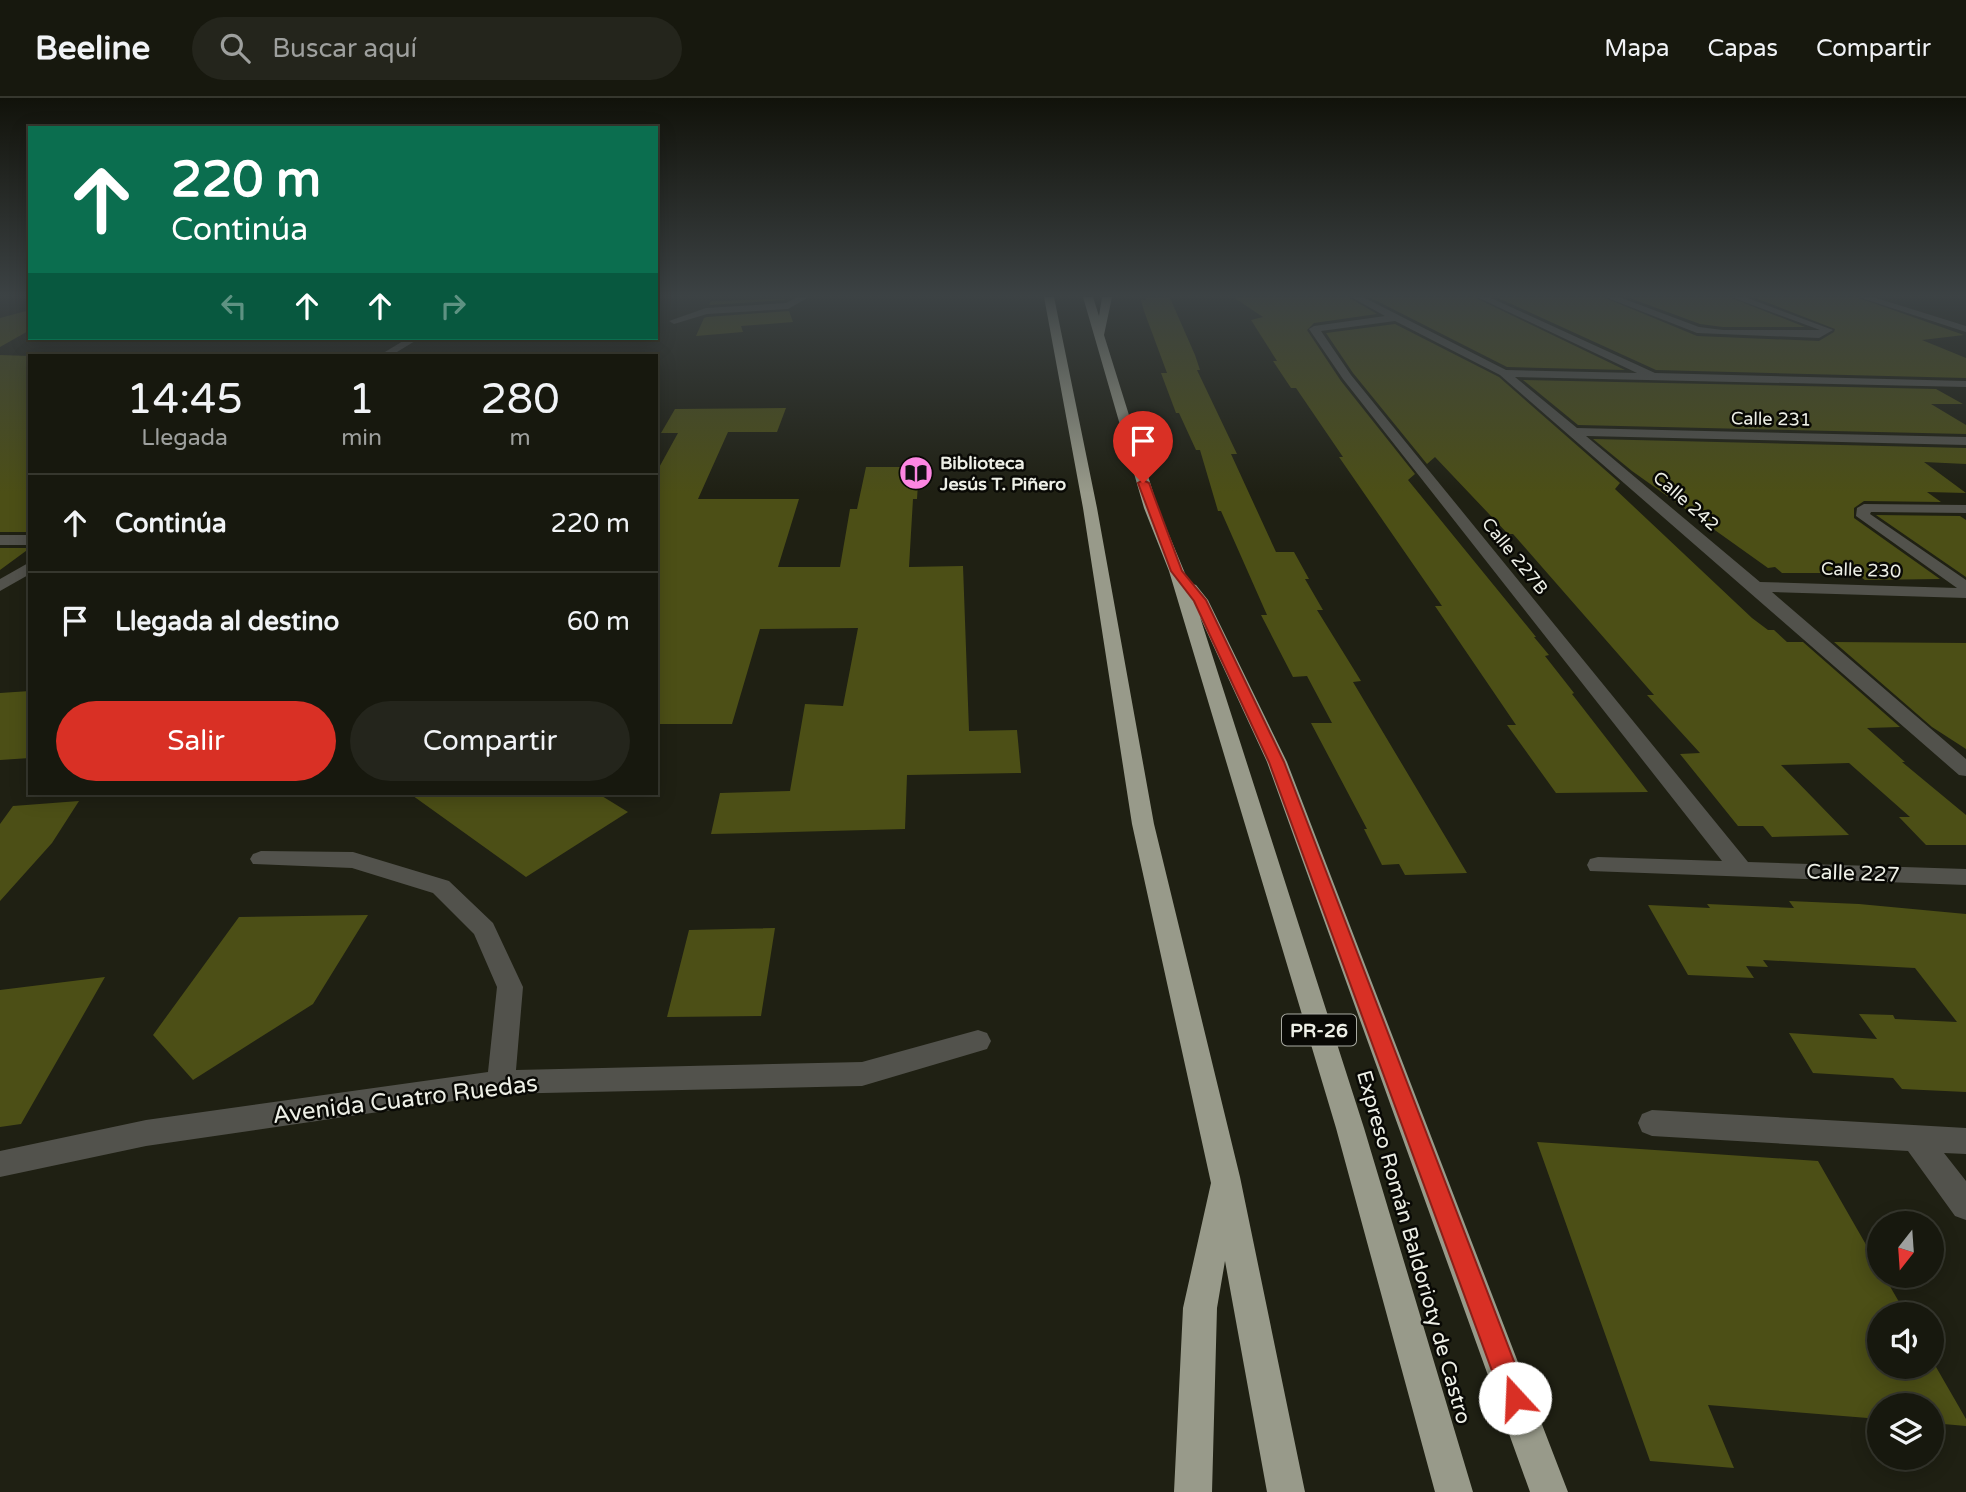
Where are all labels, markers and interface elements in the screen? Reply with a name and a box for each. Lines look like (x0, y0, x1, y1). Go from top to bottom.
search box (192, 17, 682, 80)
text: Beeline (35, 29, 150, 68)
icon: search (216, 29, 254, 67)
text: Buscar aquí (272, 33, 417, 64)
text: Mapa (1604, 34, 1670, 63)
text: Capas (1708, 34, 1778, 63)
text: Compartir (1816, 34, 1931, 63)
text: 220 m (171, 151, 321, 210)
icon: ahead (56, 154, 147, 245)
text: Continúa (171, 211, 308, 249)
icon: left (215, 287, 253, 325)
icon: ahead (288, 287, 326, 325)
icon: ahead (361, 287, 399, 325)
icon: right (434, 287, 472, 325)
text: 14:45 (126, 374, 243, 425)
text: 1 (348, 374, 375, 425)
text: 280 (480, 374, 560, 425)
street label: Calle 231 (1731, 407, 1811, 431)
pin (1113, 411, 1173, 483)
icon: arrive (1124, 422, 1162, 460)
text: Llegada (141, 424, 228, 452)
text: min (341, 424, 382, 452)
text: m (509, 424, 531, 452)
place label: Biblioteca Jesús T. Piñero (939, 452, 1066, 495)
library icon: Biblioteca Jesús T. Piñero (897, 454, 935, 492)
street label: Calle 242 (1648, 466, 1724, 536)
icon: ahead (56, 504, 94, 542)
text: Continúa (115, 508, 227, 539)
text: 220 m (550, 508, 630, 539)
street label: Calle 227B (1477, 513, 1553, 599)
street label: Calle 230 (1820, 558, 1902, 582)
icon: arrive (56, 602, 94, 640)
text: Llegada al destino (115, 606, 339, 637)
text: 60 m (567, 606, 630, 637)
button: Salir (56, 701, 336, 781)
button: Compartir (350, 701, 630, 781)
street label: Calle 227 (1806, 859, 1900, 888)
road number: PR-26 (1282, 1014, 1356, 1046)
street label: Expreso Román Baldorioty de Castro (1351, 1067, 1476, 1427)
street label: Avenida Cuatro Ruedas (271, 1069, 539, 1130)
north arrow (1867, 1211, 1944, 1288)
map controls (1867, 1211, 1944, 1470)
button: sound (1867, 1302, 1944, 1379)
position arrow (1478, 1361, 1552, 1435)
button: layers (1867, 1393, 1944, 1470)

